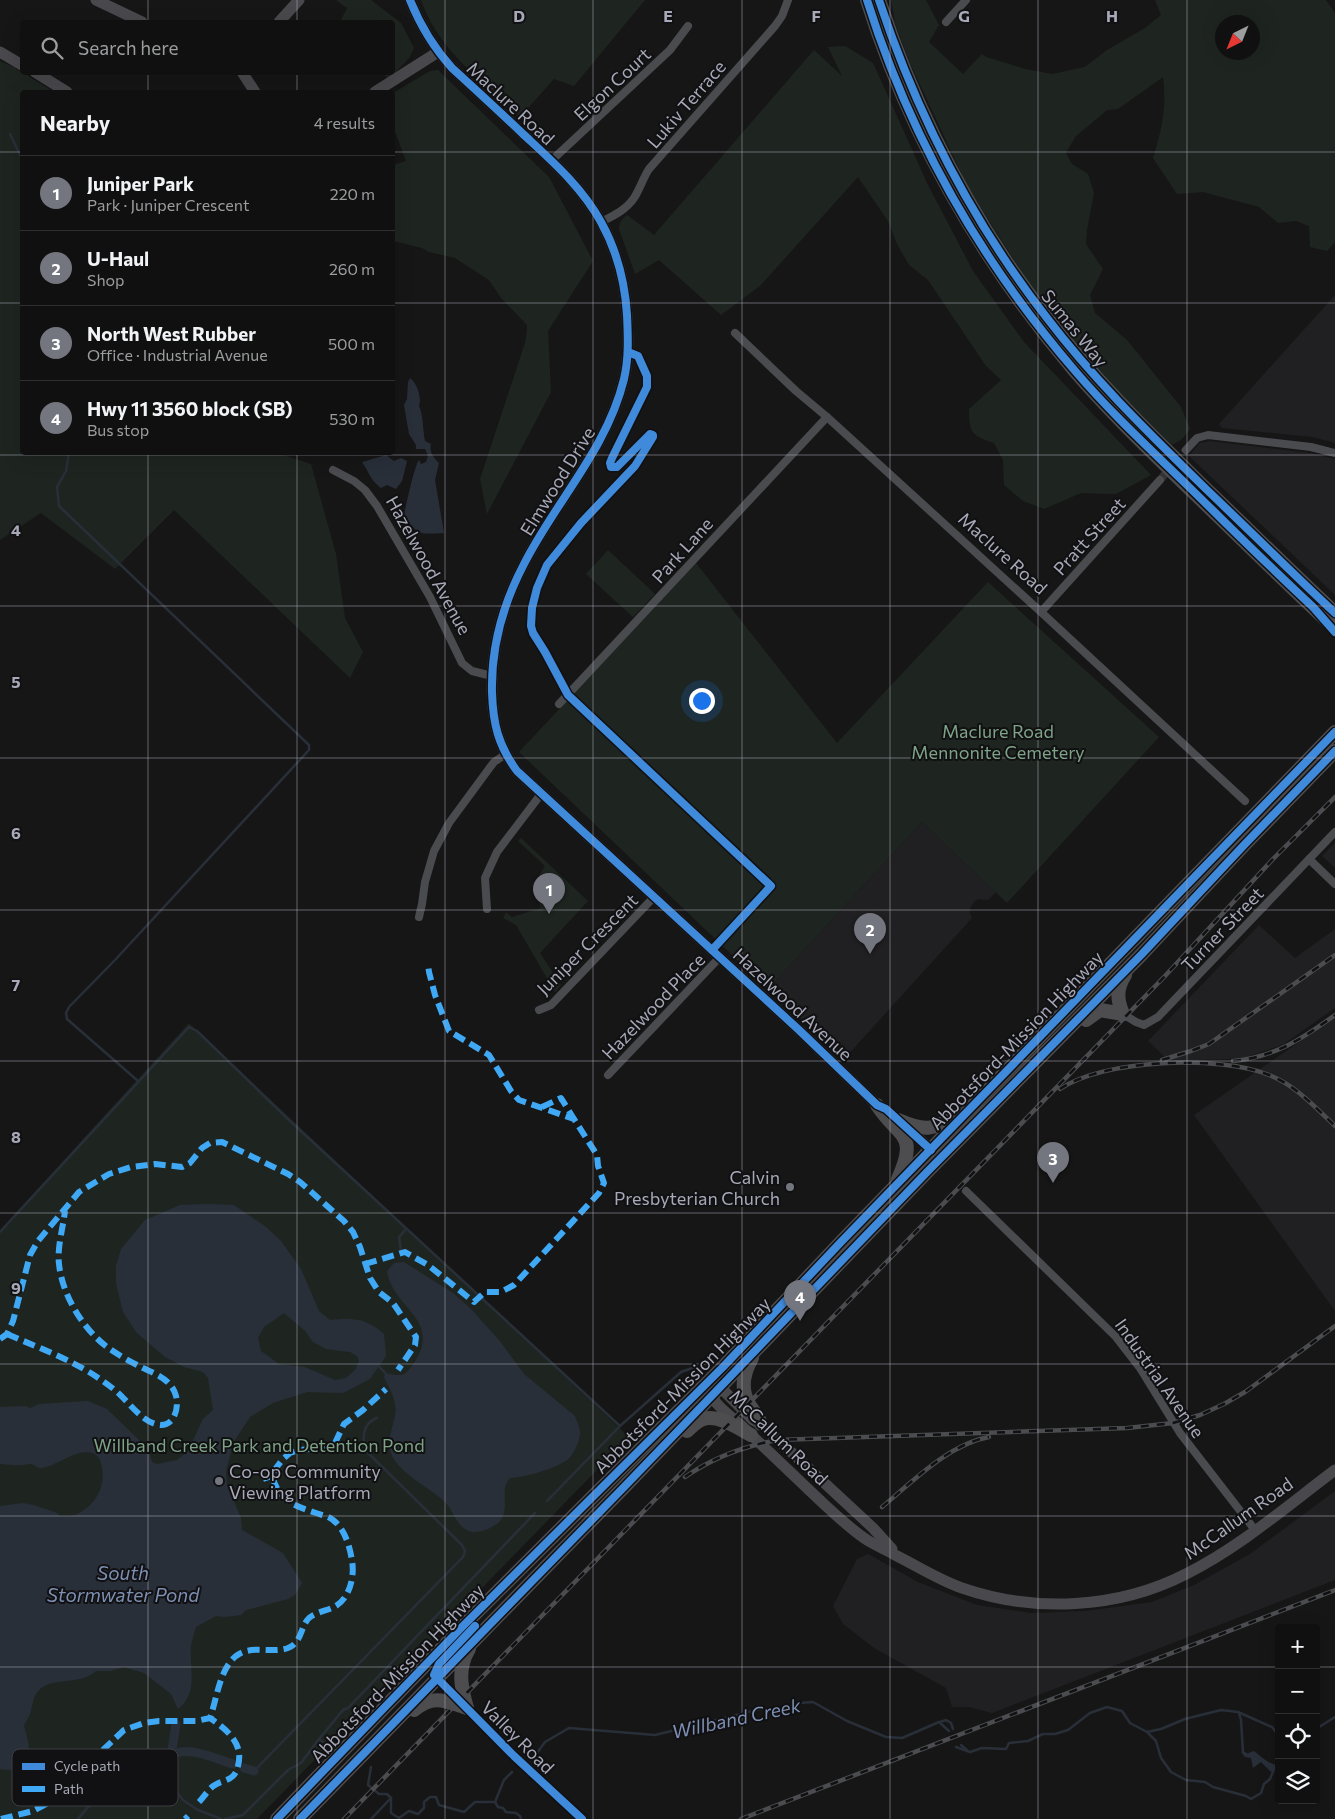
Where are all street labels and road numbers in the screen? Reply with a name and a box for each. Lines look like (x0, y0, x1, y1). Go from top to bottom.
street label: Elgon Court (569, 43, 655, 125)
street label: Lukiv Terrace (642, 56, 730, 152)
street label: Maclure Road (463, 57, 559, 149)
street label: Sumas Way (1037, 285, 1113, 371)
street label: Elmwood Drive (515, 423, 599, 539)
street label: Hazelwood Avenue (382, 492, 476, 638)
street label: Pratt Street (1048, 493, 1130, 579)
street label: Maclure Road (954, 507, 1052, 599)
street label: Park Lane (647, 513, 717, 587)
street label: Turner Street (1176, 882, 1268, 976)
street label: Juniper Crescent (532, 889, 642, 999)
street label: Hazelwood Avenue (729, 943, 857, 1065)
street label: Abbotsford-Mission Highway (925, 946, 1107, 1134)
street label: Hazelwood Place (597, 948, 709, 1064)
street label: Abbotsford-Mission Highway (589, 1292, 775, 1478)
street label: Industrial Avenue (1111, 1314, 1209, 1442)
street label: McCallum Road (725, 1385, 833, 1489)
street label: McCallum Road (1179, 1472, 1297, 1564)
street label: Abbotsford-Mission Highway (306, 1579, 488, 1767)
street label: Valley Road (477, 1696, 559, 1778)

